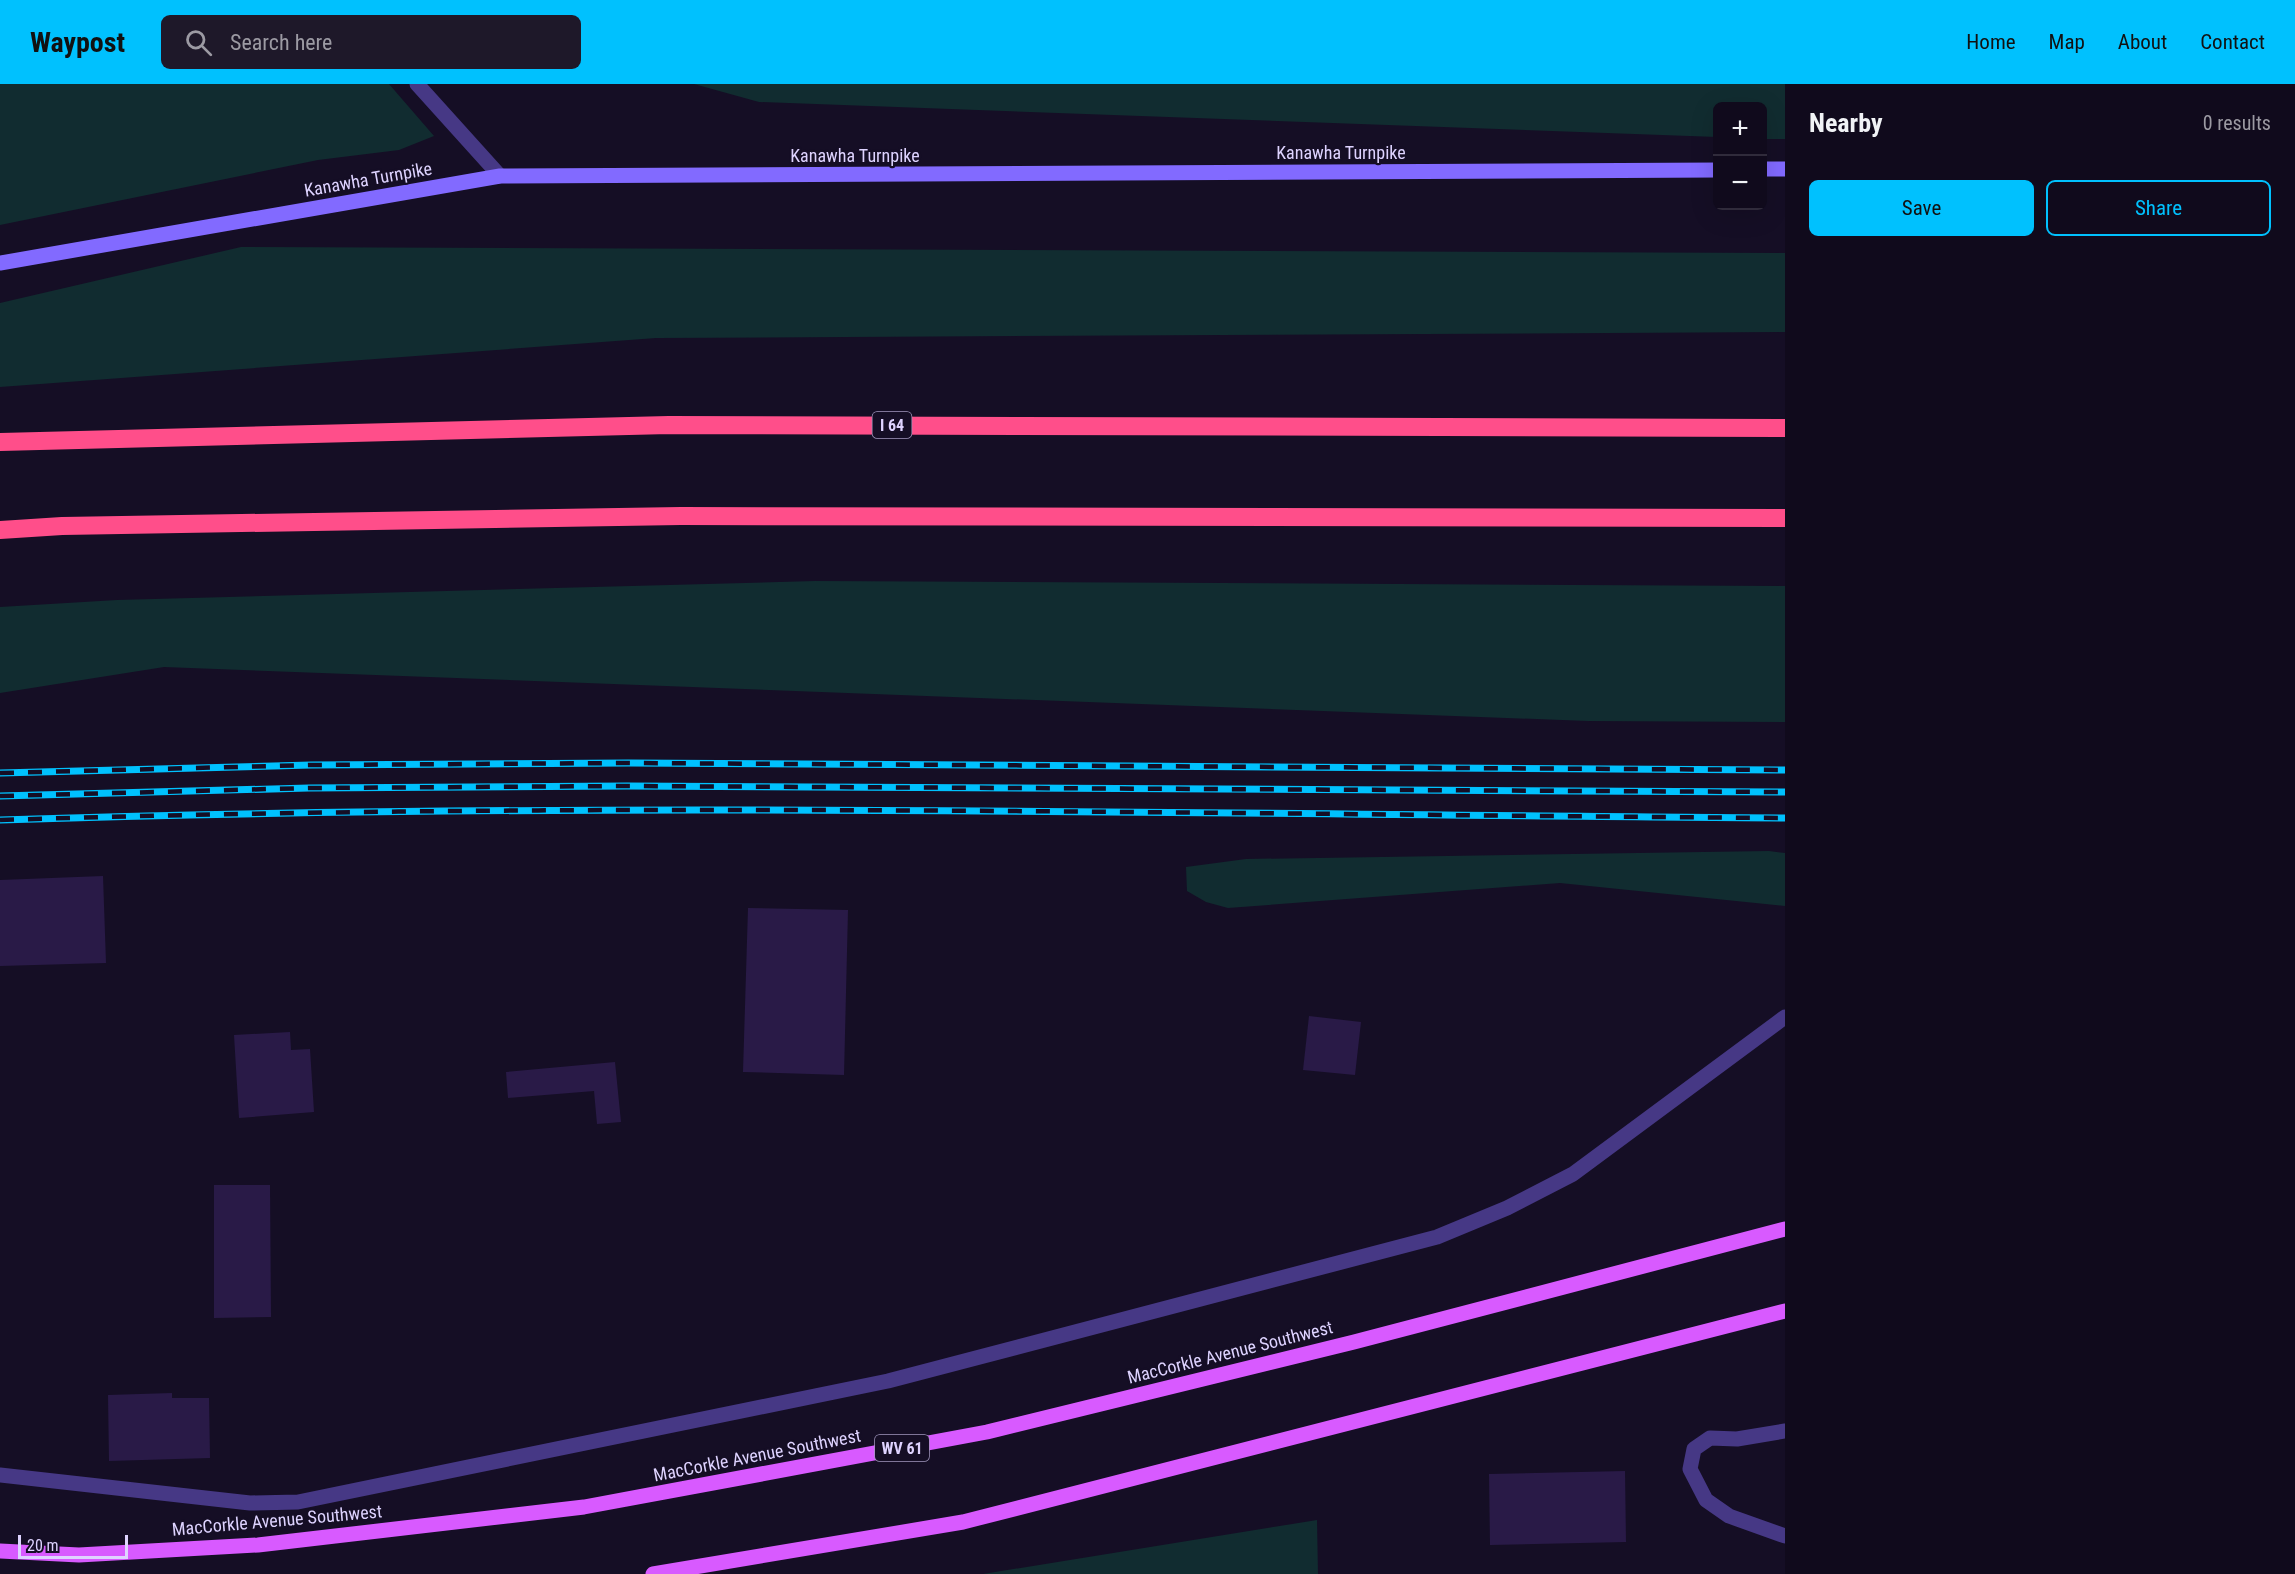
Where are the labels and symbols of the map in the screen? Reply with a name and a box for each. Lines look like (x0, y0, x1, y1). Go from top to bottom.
street label: Kanawha Turnpike (1276, 142, 1406, 163)
street label: Kanawha Turnpike (790, 145, 920, 166)
street label: Kanawha Turnpike (302, 157, 434, 201)
road number: I 64 (872, 412, 912, 438)
street label: MacCorkle Avenue Southwest (1125, 1316, 1335, 1388)
street label: MacCorkle Avenue Southwest (652, 1425, 862, 1485)
road number: WV 61 (875, 1435, 929, 1461)
street label: MacCorkle Avenue Southwest (171, 1500, 383, 1540)
scale bar (18, 1532, 128, 1560)

